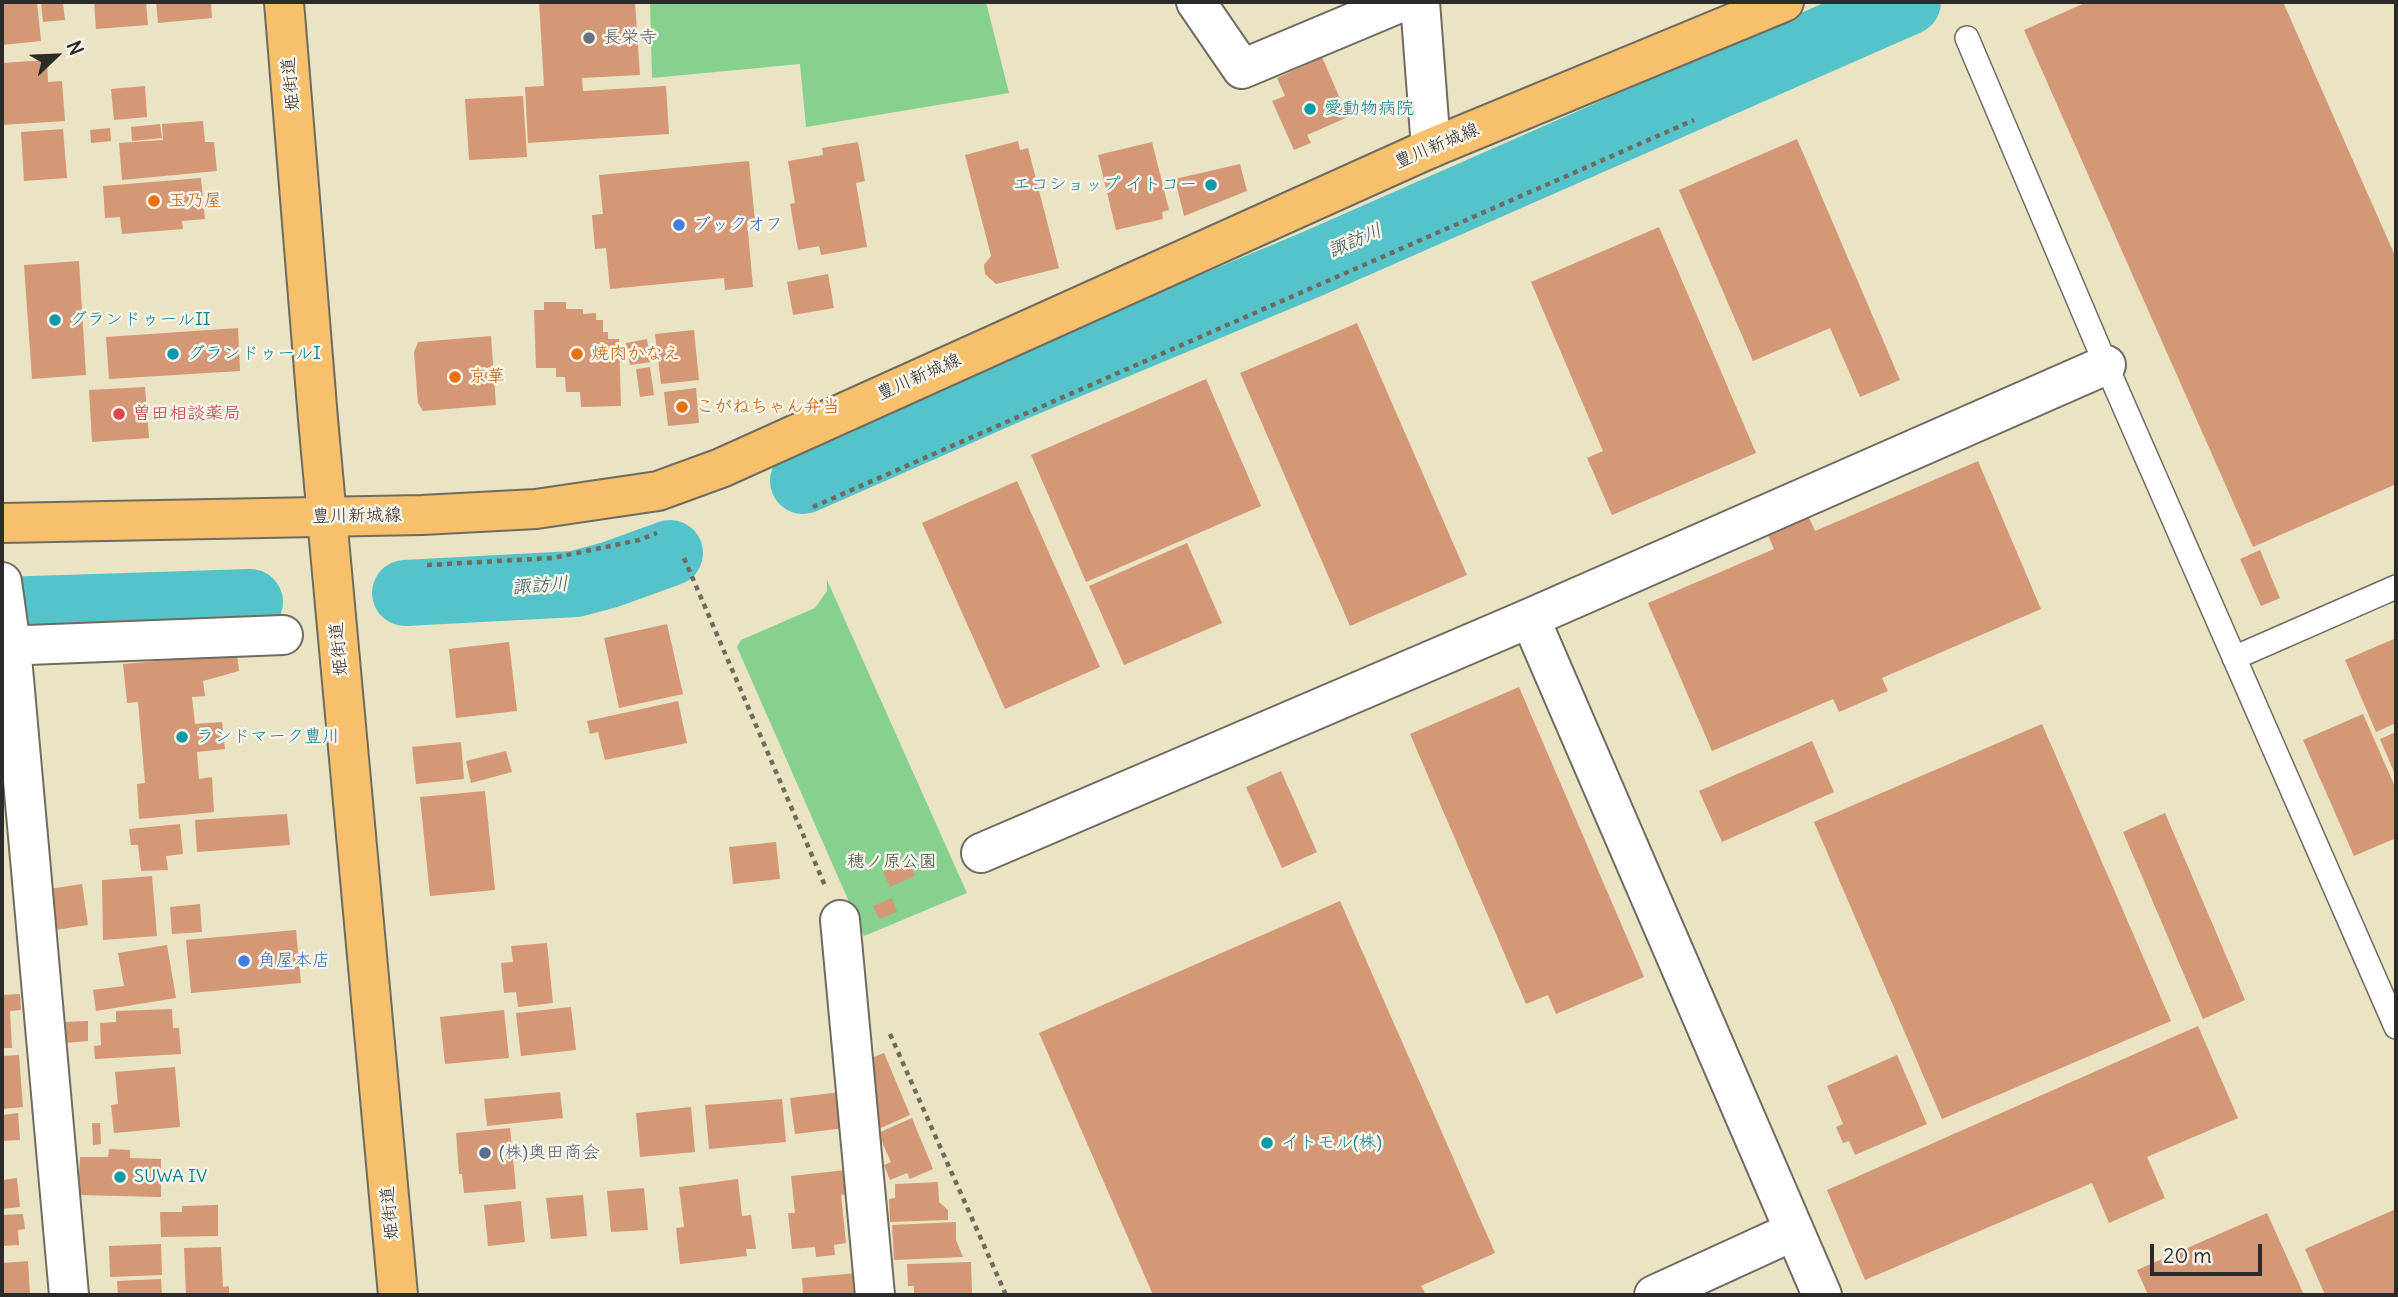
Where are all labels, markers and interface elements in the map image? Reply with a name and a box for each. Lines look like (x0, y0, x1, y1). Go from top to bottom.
north arrow (21, 21, 91, 91)
place label: 長栄寺 (603, 27, 657, 49)
marker: 長栄寺 (581, 30, 597, 46)
text: N (62, 37, 89, 59)
street label: 姫街道 (278, 56, 304, 112)
place label: 愛動物病院 (1324, 98, 1414, 120)
marker: 愛動物病院 (1302, 101, 1318, 117)
street label: 豊川新城線 (1391, 118, 1483, 174)
place label: エコショップ イトコー (1013, 174, 1197, 196)
marker: エコショップ イトコー (1203, 177, 1219, 193)
place label: 玉乃屋 (168, 190, 222, 212)
marker: 玉乃屋 (146, 193, 162, 209)
place label: ブックオフ (693, 214, 783, 236)
marker: ブックオフ (671, 217, 687, 233)
water label: 諏訪川 (1324, 219, 1386, 263)
place label: グランドゥールII (69, 309, 211, 331)
marker: グランドゥールII (47, 312, 63, 328)
place label: グランドゥールI (187, 343, 321, 365)
place label: 焼肉かなえ (591, 343, 681, 365)
marker: グランドゥールI (165, 346, 181, 362)
marker: 焼肉かなえ (569, 346, 585, 362)
street label: 豊川新城線 (873, 349, 965, 405)
place label: 京華 (469, 366, 505, 388)
marker: 京華 (447, 369, 463, 385)
place label: こがねちゃん弁当 (696, 396, 840, 418)
marker: こがねちゃん弁当 (674, 399, 690, 415)
place label: 曽田相談薬局 (133, 403, 241, 425)
marker: 曽田相談薬局 (111, 406, 127, 422)
street label: 豊川新城線 (312, 504, 402, 528)
water label: 諏訪川 (511, 573, 569, 599)
street label: 姫街道 (326, 621, 352, 677)
place label: ランドマーク豊川 (196, 726, 340, 748)
marker: ランドマーク豊川 (174, 729, 190, 745)
park label: 穂ノ原公園 (847, 851, 937, 873)
place label: 角屋本店 (258, 950, 330, 972)
marker: 角屋本店 (236, 953, 252, 969)
place label: イトモル(株) (1281, 1132, 1382, 1154)
marker: イトモル(株) (1259, 1135, 1275, 1151)
place label: (株)奥田商会 (499, 1142, 600, 1164)
marker: (株)奥田商会 (477, 1145, 493, 1161)
place label: SUWA IV (134, 1166, 207, 1188)
marker: SUWA IV (112, 1169, 128, 1185)
street label: 姫街道 (377, 1185, 403, 1241)
scale bar (2153, 1230, 2265, 1274)
text: 20 m (2163, 1242, 2212, 1269)

